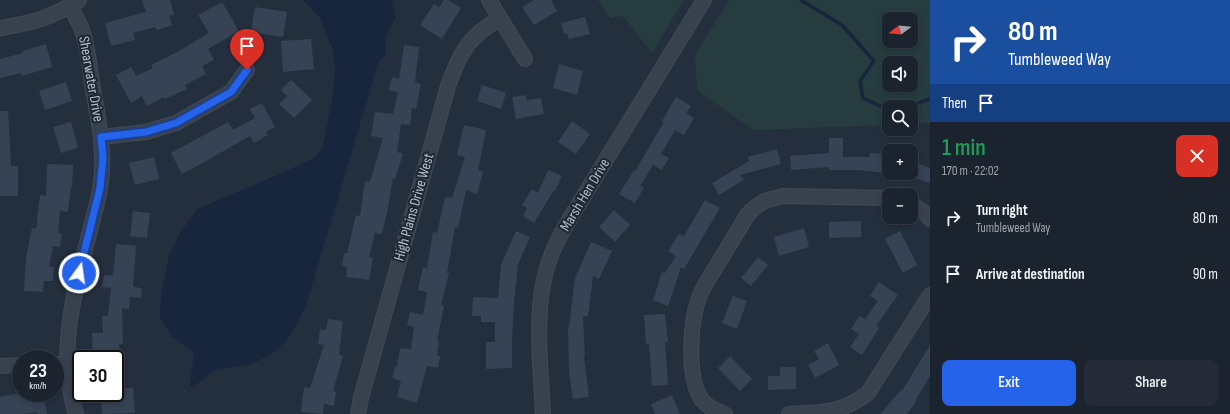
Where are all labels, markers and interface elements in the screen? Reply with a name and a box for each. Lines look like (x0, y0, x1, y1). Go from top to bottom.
north arrow (882, 12, 918, 48)
map controls (882, 12, 918, 224)
text: 80 m (1008, 15, 1057, 48)
icon: right (942, 16, 994, 68)
pin (230, 29, 264, 70)
street label: Shearwater Drive (74, 35, 108, 123)
icon: arrive (236, 35, 258, 57)
text: Tumbleweed Way (1008, 49, 1111, 70)
button: sound (882, 56, 918, 92)
icon: arrive (975, 92, 997, 114)
text: Then (942, 94, 967, 113)
button: search (882, 100, 918, 136)
text: 1 min (942, 133, 986, 162)
button: close (1176, 135, 1218, 177)
button: + (882, 144, 918, 180)
street label: High Plains Drive West (390, 151, 439, 263)
street label: Marsh Hen Drive (556, 155, 614, 235)
text: 170 m · 22:02 (942, 163, 999, 179)
button: − (882, 188, 918, 224)
text: Turn right (976, 201, 1028, 220)
icon: right (942, 207, 964, 229)
text: 80 m (1193, 209, 1218, 228)
text: Tumbleweed Way (976, 220, 1050, 236)
position arrow (58, 252, 100, 294)
icon: arrive (942, 263, 964, 285)
text: Arrive at destination (976, 265, 1085, 284)
text: 90 m (1193, 265, 1218, 284)
speed limit sign: 30 (72, 350, 124, 402)
text: 23 (29, 359, 47, 383)
button: Exit (942, 360, 1076, 406)
button: Share (1084, 360, 1218, 406)
text: km/h (29, 380, 47, 392)

